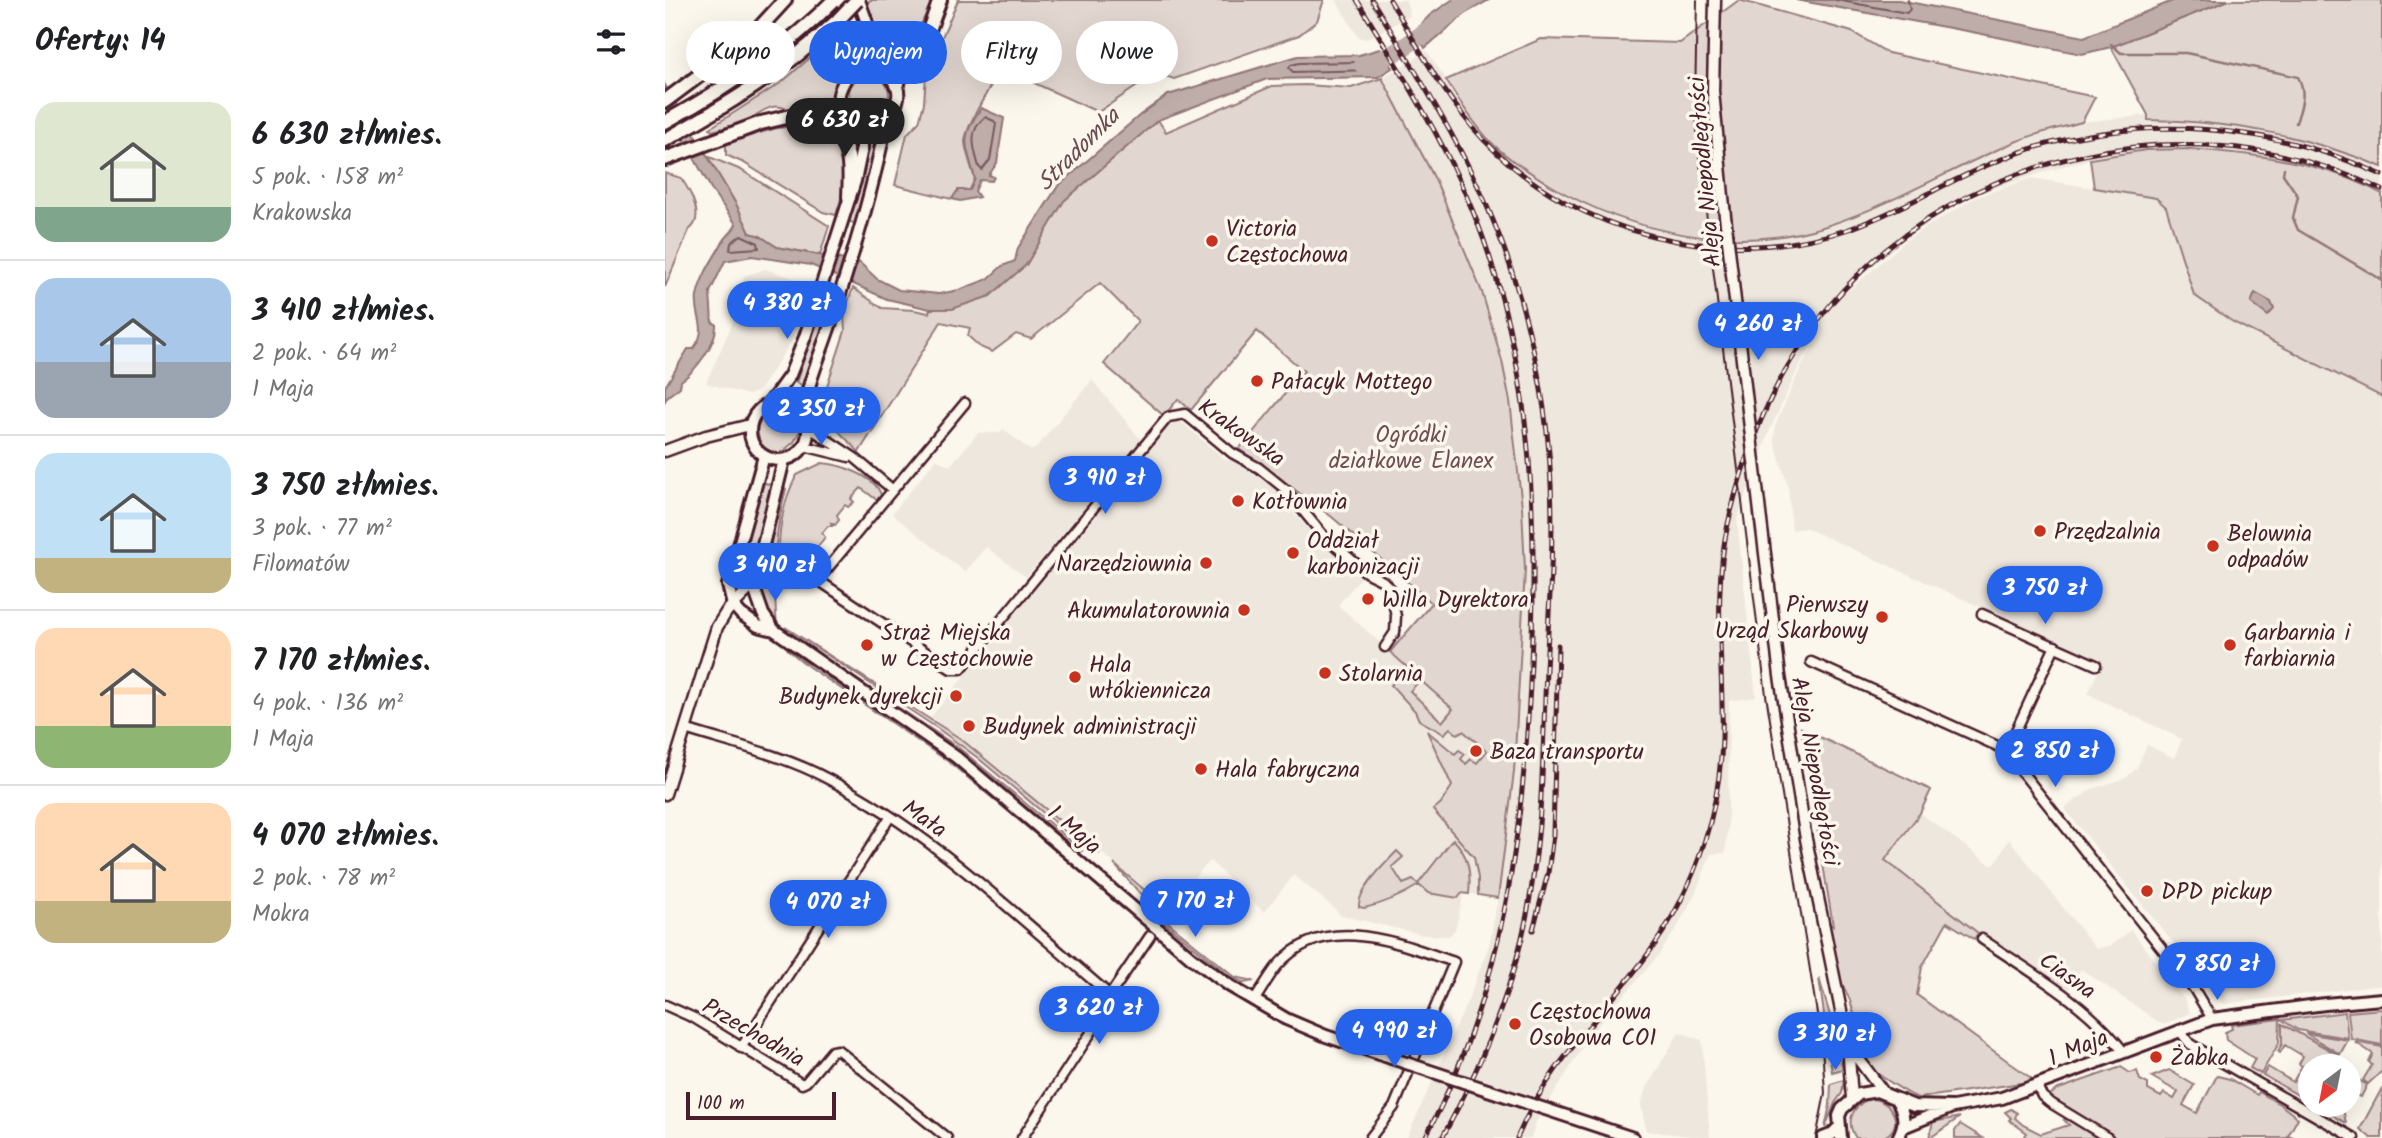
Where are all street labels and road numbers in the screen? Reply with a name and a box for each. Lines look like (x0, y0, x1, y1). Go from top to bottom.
street label: Aleja Niepodległości (1680, 73, 1732, 269)
street label: Krakowska (1190, 390, 1292, 477)
street label: Aleja Niepodległości (1780, 674, 1849, 870)
street label: Mała (894, 791, 954, 848)
street label: 1 Maja (1038, 797, 1109, 864)
street label: Ciasna (2031, 944, 2103, 1009)
street label: Przechodnia (695, 990, 811, 1078)
street label: 1 Maja (2043, 1021, 2114, 1077)

